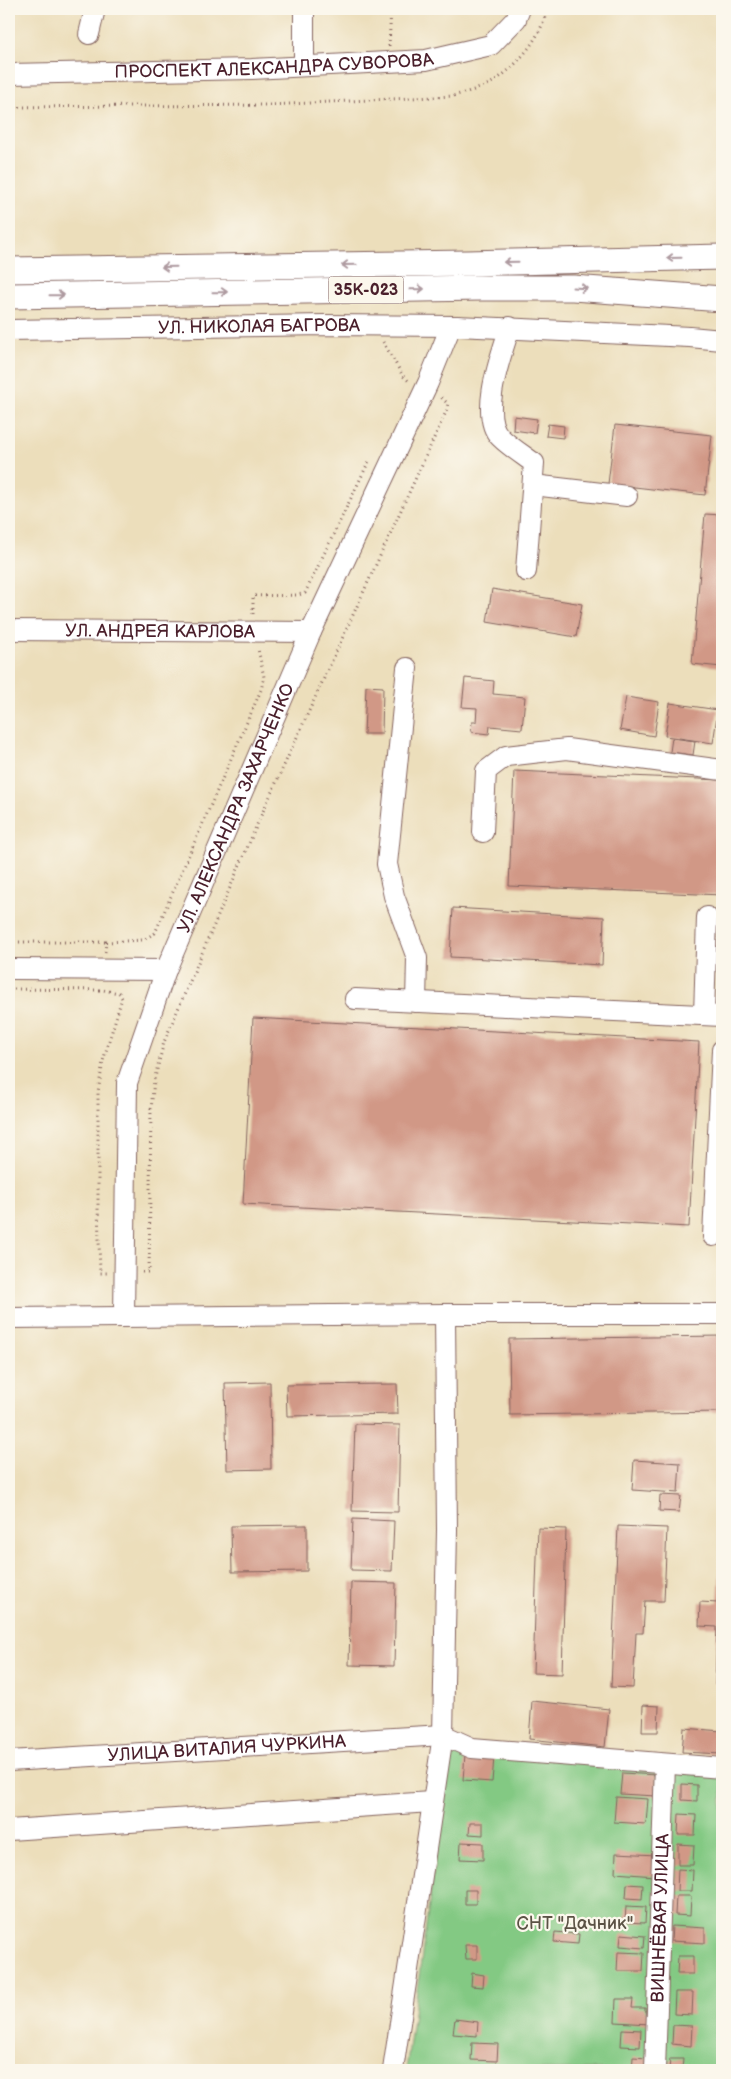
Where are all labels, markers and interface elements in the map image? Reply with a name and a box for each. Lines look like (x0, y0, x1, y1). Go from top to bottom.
street label: ПРОСПЕКТ АЛЕКСАНДРА СУВОРОВА (114, 48, 435, 82)
one-way arrow (666, 253, 682, 262)
one-way arrow (503, 257, 520, 267)
one-way arrow (341, 260, 357, 270)
one-way arrow (161, 263, 177, 272)
road number: 35К-023 (328, 276, 404, 304)
one-way arrow (409, 284, 425, 294)
one-way arrow (572, 284, 588, 293)
one-way arrow (212, 287, 228, 297)
one-way arrow (49, 290, 65, 300)
street label: УЛ. НИКОЛАЯ БАГРОВА (158, 314, 360, 338)
street label: УЛ. АНДРЕЯ КАРЛОВА (65, 620, 255, 642)
street label: УЛ. АЛЕКСАНДРА ЗАХАРЧЕНКО (173, 680, 298, 936)
street label: УЛИЦА ВИТАЛИЯ ЧУРКИНА (107, 1730, 347, 1766)
street label: ВИШНЁВАЯ УЛИЦА (647, 1833, 673, 2003)
park label: СНТ "Дачник" (517, 1913, 633, 1934)

